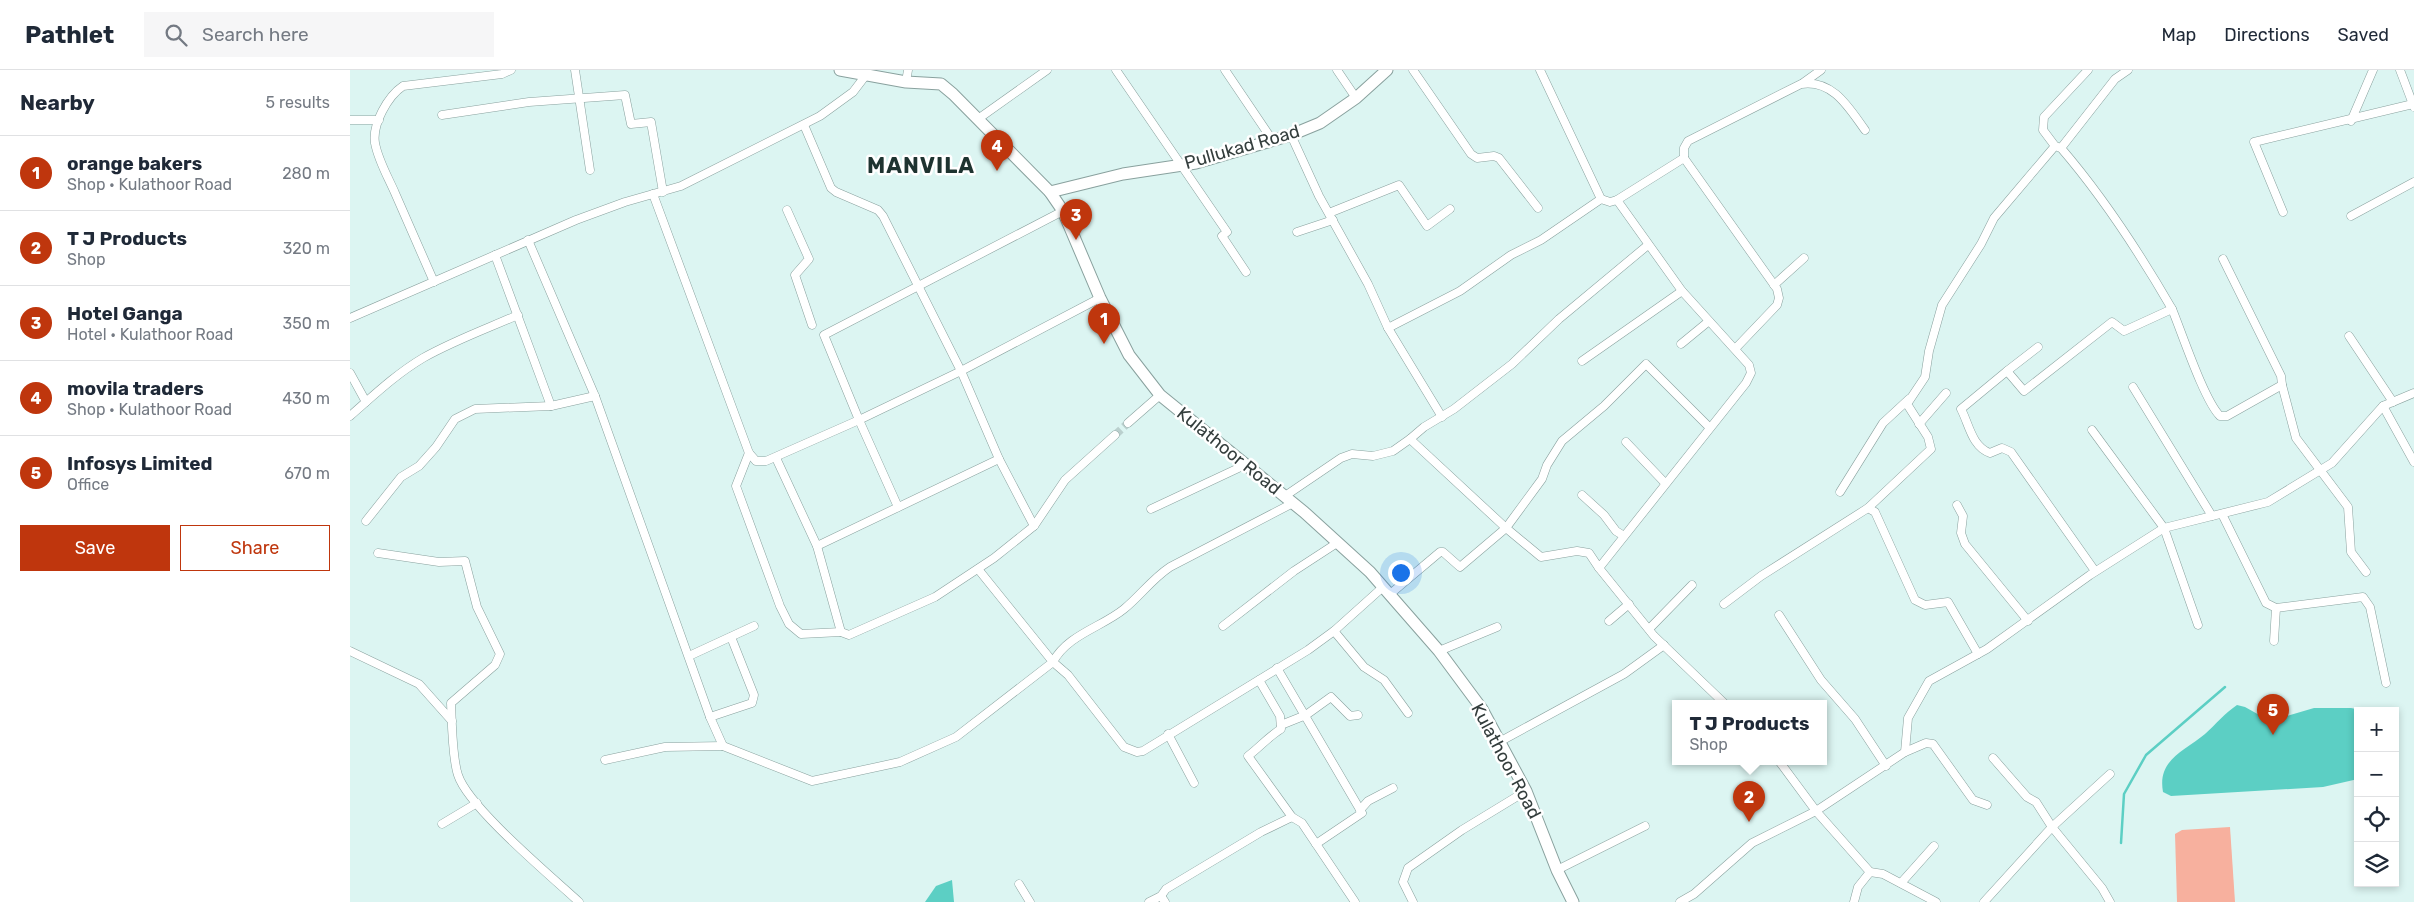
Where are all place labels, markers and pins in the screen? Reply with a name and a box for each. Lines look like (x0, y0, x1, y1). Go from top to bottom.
pin: 4 (981, 130, 1013, 171)
pin: 3 (1060, 199, 1092, 240)
pin: 1 (1088, 303, 1120, 344)
pin: 5 (2257, 694, 2289, 735)
pin: 2 (1733, 781, 1765, 822)

